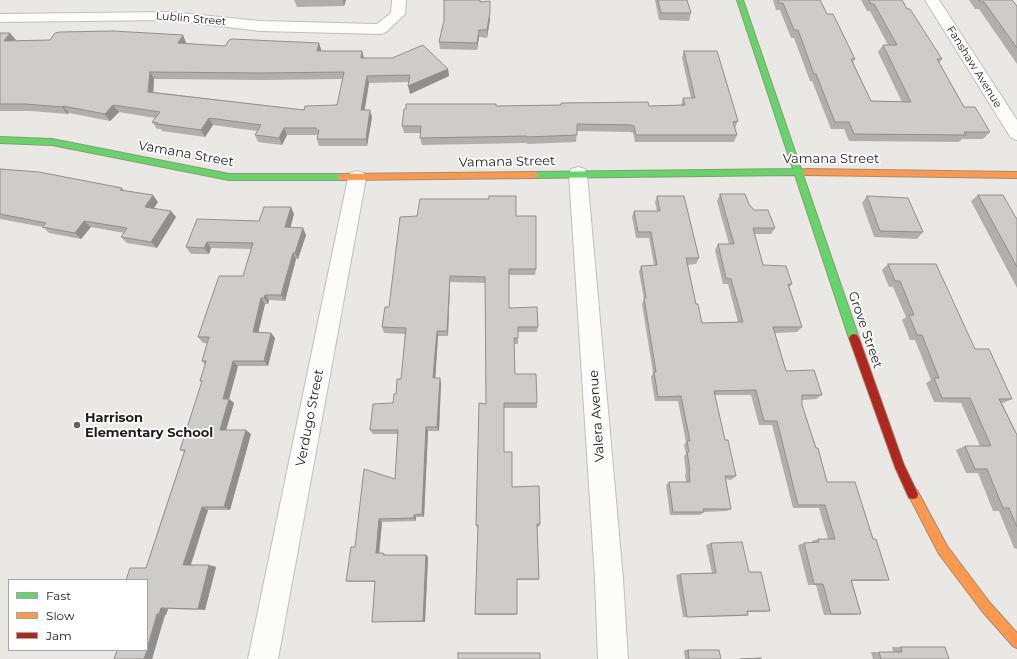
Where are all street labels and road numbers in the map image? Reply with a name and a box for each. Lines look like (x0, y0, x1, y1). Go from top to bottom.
street label: Lublin Street (155, 9, 227, 29)
street label: Fanshaw Avenue (944, 24, 1004, 110)
street label: Vamana Street (137, 138, 235, 170)
street label: Vamana Street (783, 151, 879, 167)
street label: Vamana Street (459, 153, 555, 171)
street label: Grove Street (845, 289, 885, 371)
street label: Verdugo Street (293, 368, 327, 468)
street label: Valera Avenue (586, 369, 608, 463)

